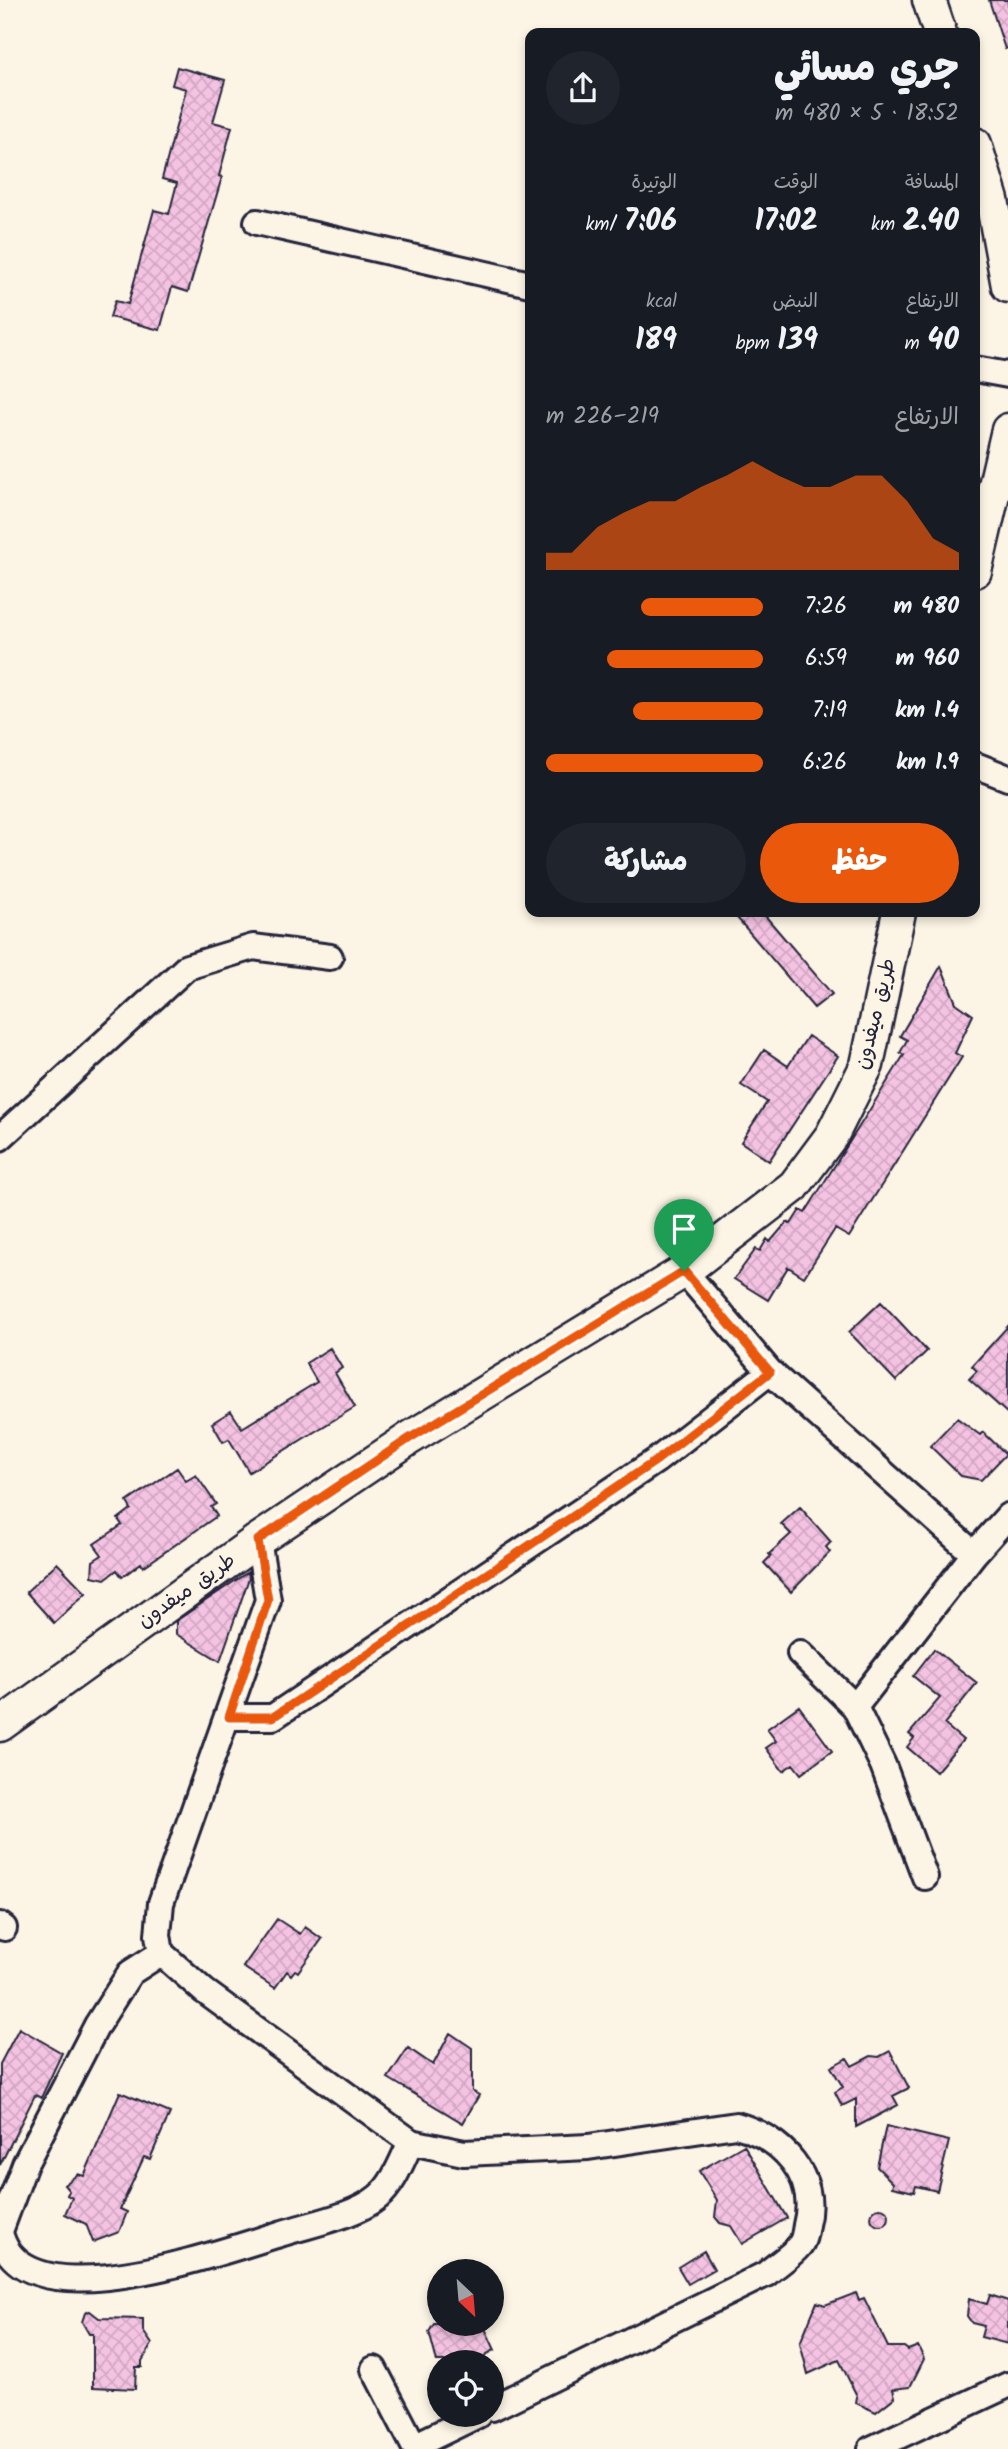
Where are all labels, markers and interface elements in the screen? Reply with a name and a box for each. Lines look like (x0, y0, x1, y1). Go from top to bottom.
text: جري مسائي (774, 40, 959, 100)
button: share (546, 51, 620, 125)
text: 18:52 · 5 × 480 m (775, 96, 959, 132)
text: الوتيرة (631, 168, 677, 198)
text: الوقت (774, 168, 818, 198)
text: المسافة (905, 168, 959, 198)
text: 7:06 (624, 198, 677, 246)
text: 17:02 (755, 198, 818, 246)
text: 2.40 (903, 198, 959, 246)
text: /km (585, 210, 624, 240)
text: km (871, 210, 903, 240)
text: kcal (646, 287, 677, 317)
text: النبض (773, 287, 818, 317)
text: الارتفاع (906, 287, 959, 317)
text: 189 (635, 317, 677, 365)
text: 139 (777, 317, 818, 365)
text: 40 (927, 317, 959, 365)
text: bpm (736, 329, 777, 359)
text: m (905, 329, 927, 359)
text: 219–226 m (546, 399, 659, 435)
text: الارتفاع (895, 400, 959, 436)
text: 7:26 (805, 589, 847, 625)
text: 480 m (893, 589, 959, 625)
text: 6:59 (805, 641, 847, 677)
text: 960 m (895, 641, 959, 677)
text: 7:19 (812, 693, 847, 729)
text: 1.4 km (895, 693, 959, 729)
text: 6:26 (802, 745, 847, 781)
text: 1.9 km (896, 745, 959, 781)
button: مشاركة (546, 823, 746, 903)
button: حفظ (760, 823, 959, 903)
street label: طريق ميفدون (846, 955, 906, 1073)
pin (654, 1199, 714, 1271)
icon: arrive (665, 1210, 703, 1248)
street label: طريق ميفدون (131, 1545, 243, 1637)
north arrow (427, 2259, 504, 2336)
map controls (427, 2259, 504, 2427)
button: locate (427, 2350, 504, 2427)

